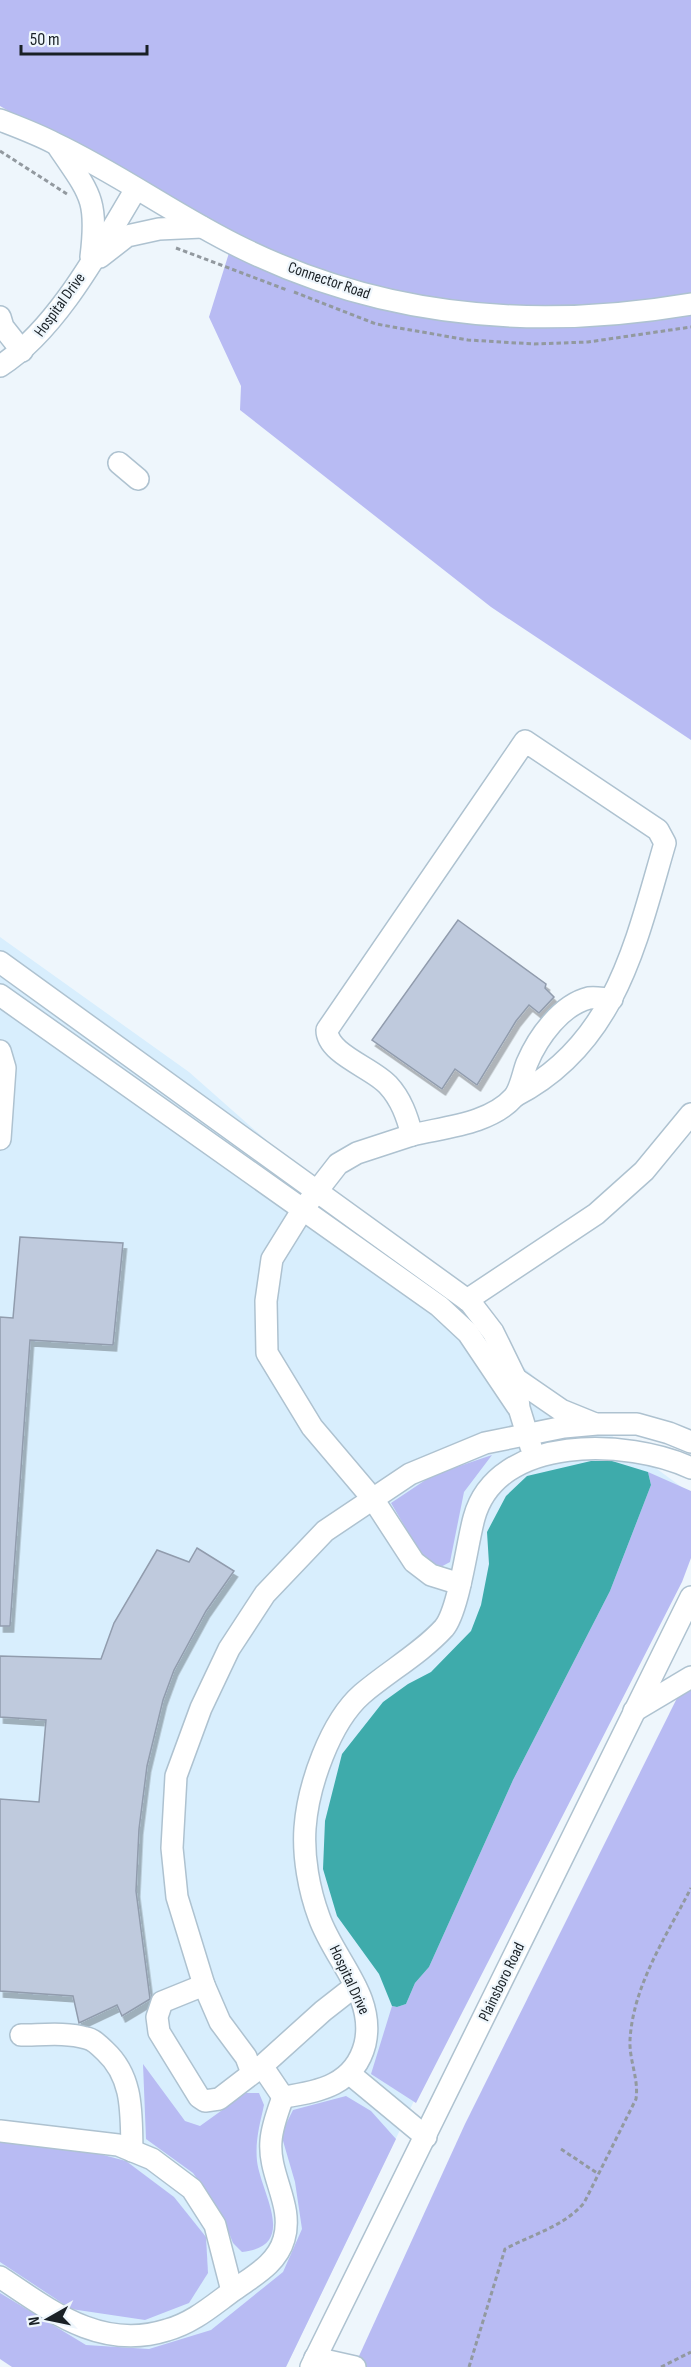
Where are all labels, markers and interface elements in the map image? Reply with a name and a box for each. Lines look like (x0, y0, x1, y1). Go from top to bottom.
scale bar (21, 18, 147, 56)
text: 50 m (30, 29, 60, 50)
street label: Connector Road (285, 258, 373, 304)
street label: Hospital Drive (30, 269, 90, 341)
street label: Plainsboro Road (475, 1940, 529, 2024)
street label: Hospital Drive (325, 1942, 373, 2018)
north arrow (18, 2289, 78, 2349)
text: N (25, 2315, 45, 2327)

